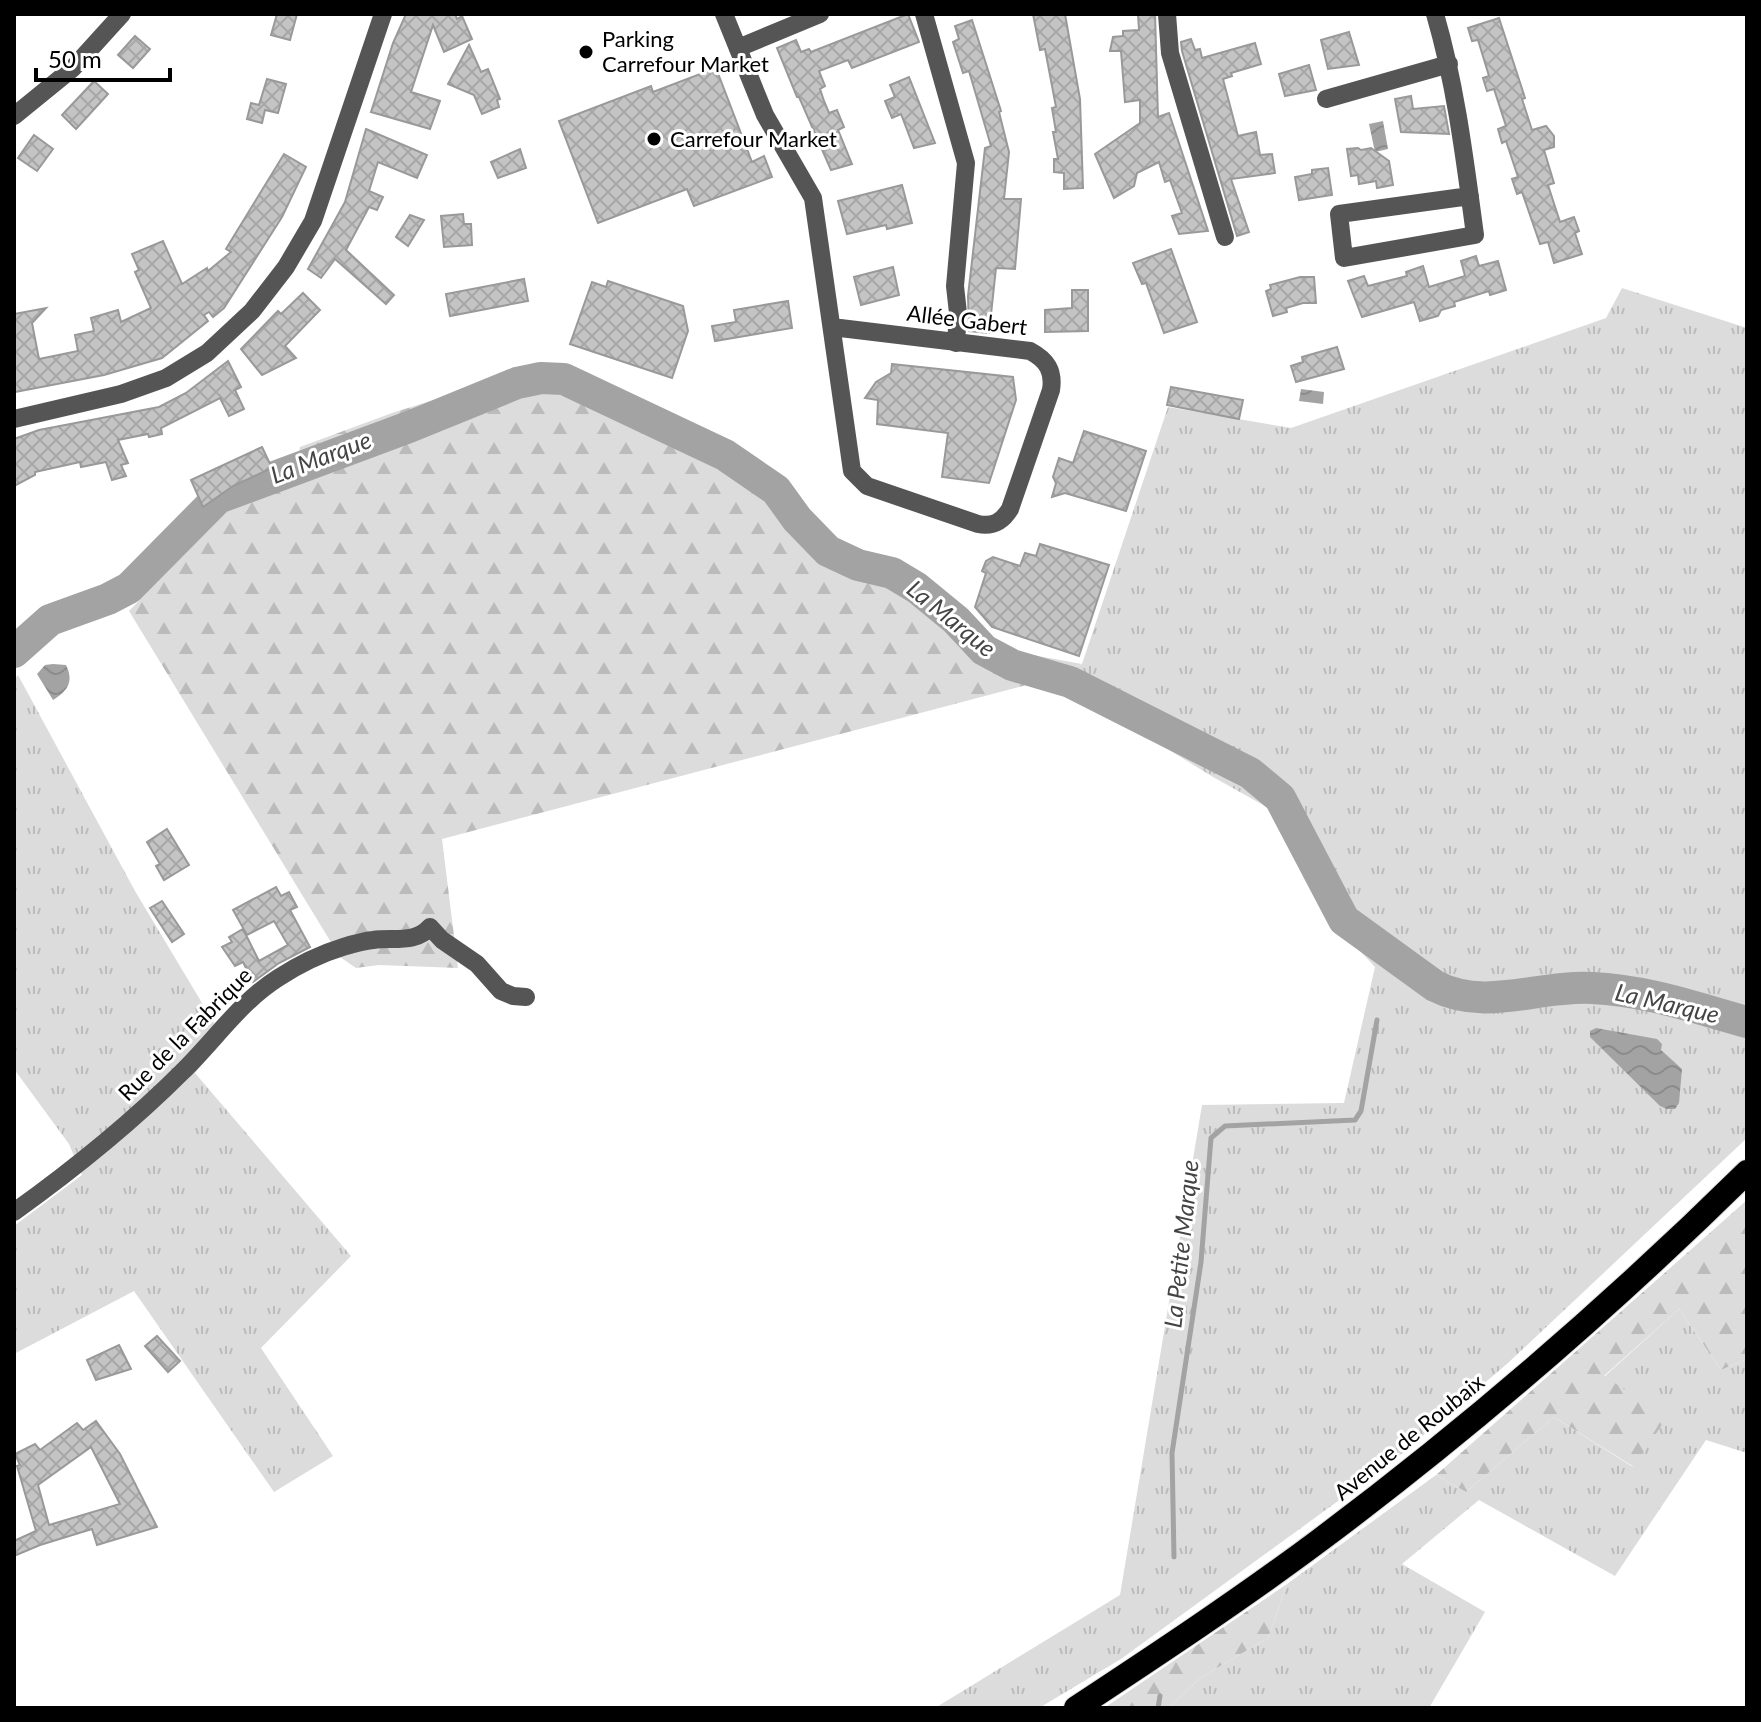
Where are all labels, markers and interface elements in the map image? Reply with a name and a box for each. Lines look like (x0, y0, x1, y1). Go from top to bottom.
place label: Parking Carrefour Market (602, 25, 769, 77)
scale bar (36, 32, 170, 82)
marker: Parking Carrefour Market (577, 43, 595, 61)
text: 50 m (48, 44, 102, 73)
place label: Carrefour Market (670, 125, 837, 152)
marker: Carrefour Market (645, 130, 663, 148)
street label: Allée Gabert (905, 299, 1029, 340)
water label: La Marque (266, 424, 375, 489)
water label: La Marque (902, 573, 1002, 662)
street label: Rue de la Fabrique (112, 961, 257, 1106)
water label: La Marque (1613, 977, 1722, 1029)
water label: La Petite Marque (1157, 1158, 1204, 1329)
street label: Avenue de Roubaix (1328, 1368, 1489, 1505)

